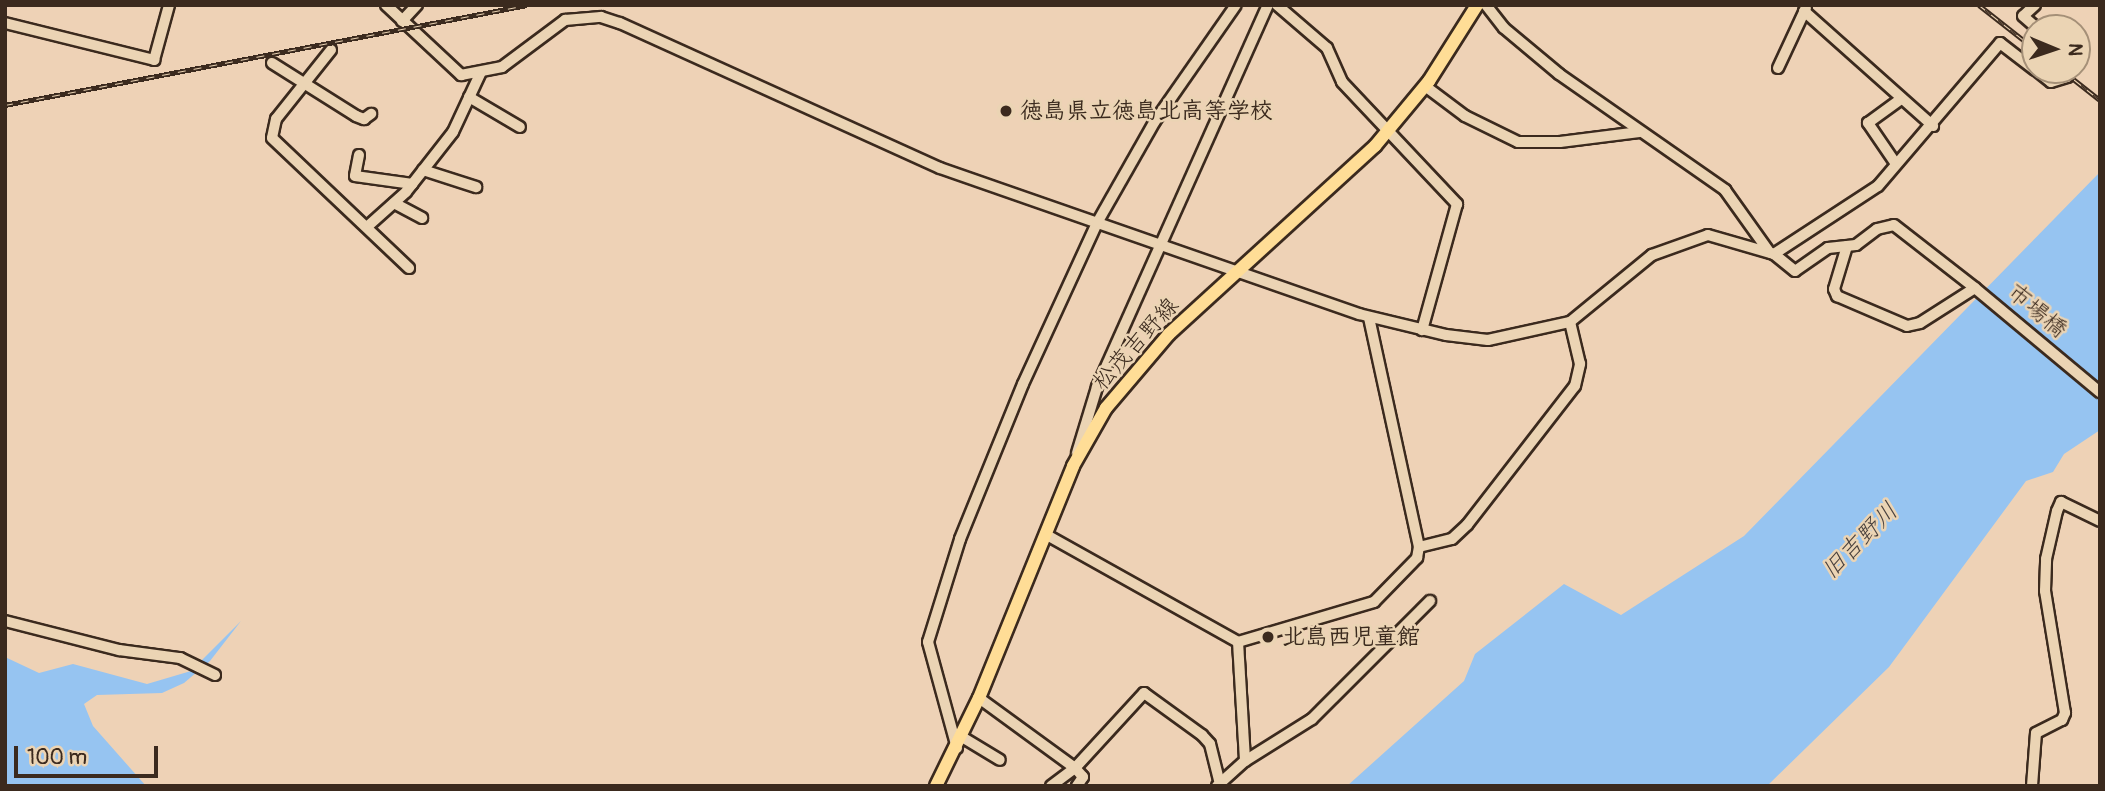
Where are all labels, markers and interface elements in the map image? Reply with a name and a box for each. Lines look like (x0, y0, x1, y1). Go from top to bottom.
north arrow (2021, 14, 2091, 84)
text: N (2063, 43, 2087, 56)
place label: 徳島県立徳島北高等学校 (1020, 97, 1273, 125)
marker: 徳島県立徳島北高等学校 (998, 103, 1014, 119)
street label: 市場橋 (2002, 278, 2072, 344)
street label: 松茂吉野線 (1087, 292, 1185, 396)
water label: 旧吉野川 (1816, 497, 1904, 585)
place label: 北島西児童館 (1282, 623, 1420, 651)
marker: 北島西児童館 (1260, 629, 1276, 645)
scale bar (18, 732, 161, 776)
text: 100 m (27, 744, 87, 771)

